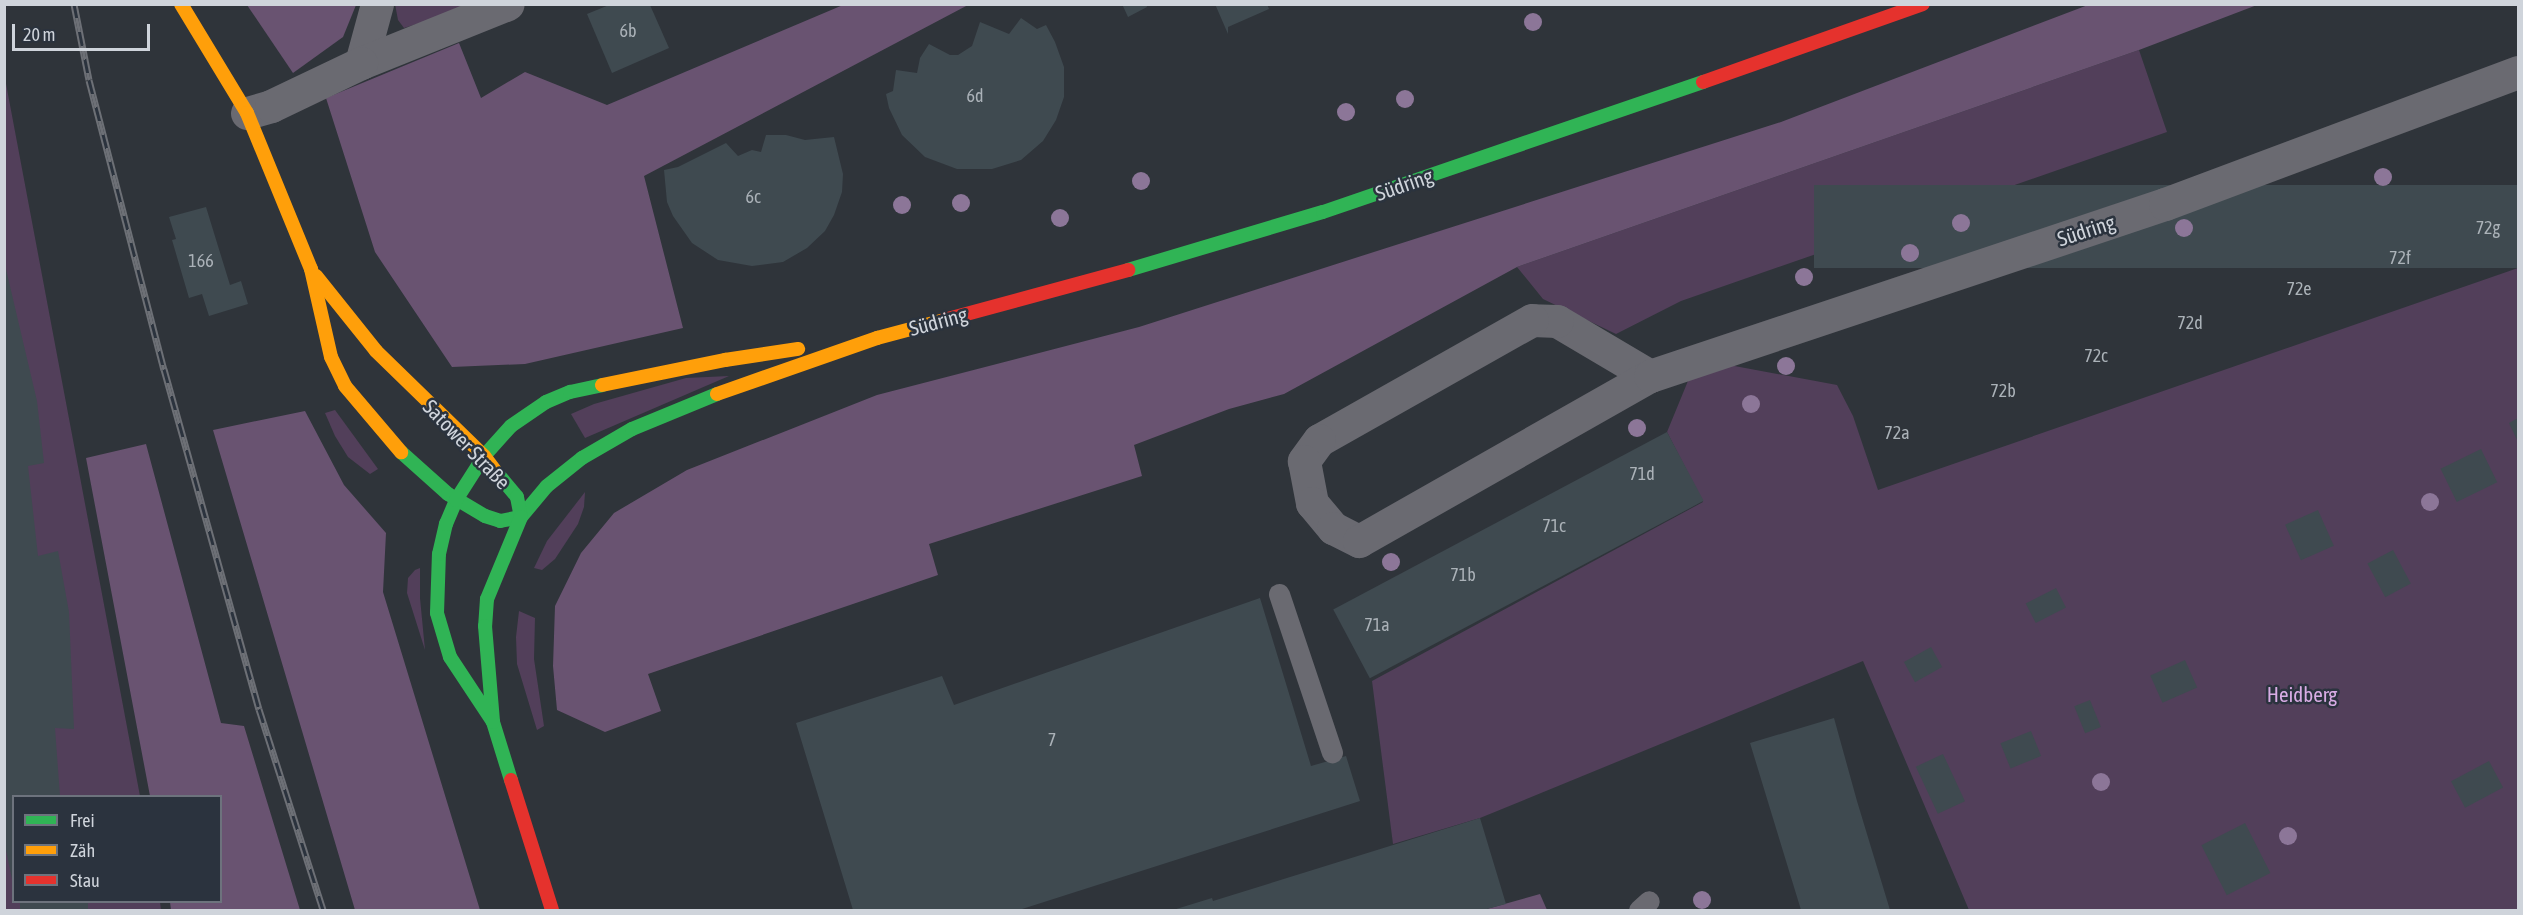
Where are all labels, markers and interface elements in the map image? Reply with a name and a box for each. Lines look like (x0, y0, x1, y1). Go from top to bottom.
scale bar (15, 12, 153, 50)
house number: 6b (620, 20, 636, 42)
text: 20 m (23, 24, 55, 45)
house number: 6d (967, 85, 983, 107)
street label: Südring (1372, 162, 1436, 206)
house number: 6c (745, 186, 761, 208)
street label: Südring (2054, 209, 2118, 251)
house number: 72g (2476, 217, 2500, 239)
house number: 72f (2389, 247, 2411, 269)
house number: 166 (188, 250, 214, 272)
house number: 72e (2286, 278, 2312, 300)
street label: Südring (906, 301, 970, 341)
house number: 72d (2177, 312, 2203, 334)
house number: 72c (2084, 345, 2108, 367)
house number: 72b (1990, 380, 2016, 402)
street label: Satower Straße (418, 394, 516, 494)
house number: 72a (1884, 422, 1910, 444)
house number: 71d (1629, 463, 1655, 485)
house number: 71c (1542, 515, 1566, 537)
house number: 71b (1450, 564, 1476, 586)
house number: 71a (1364, 614, 1390, 636)
park label: Heidberg (2267, 681, 2337, 707)
house number: 7 (1048, 729, 1056, 751)
legend (12, 795, 222, 903)
text: Frei (70, 810, 95, 831)
text: Zäh (70, 840, 95, 861)
text: Stau (70, 870, 100, 891)

